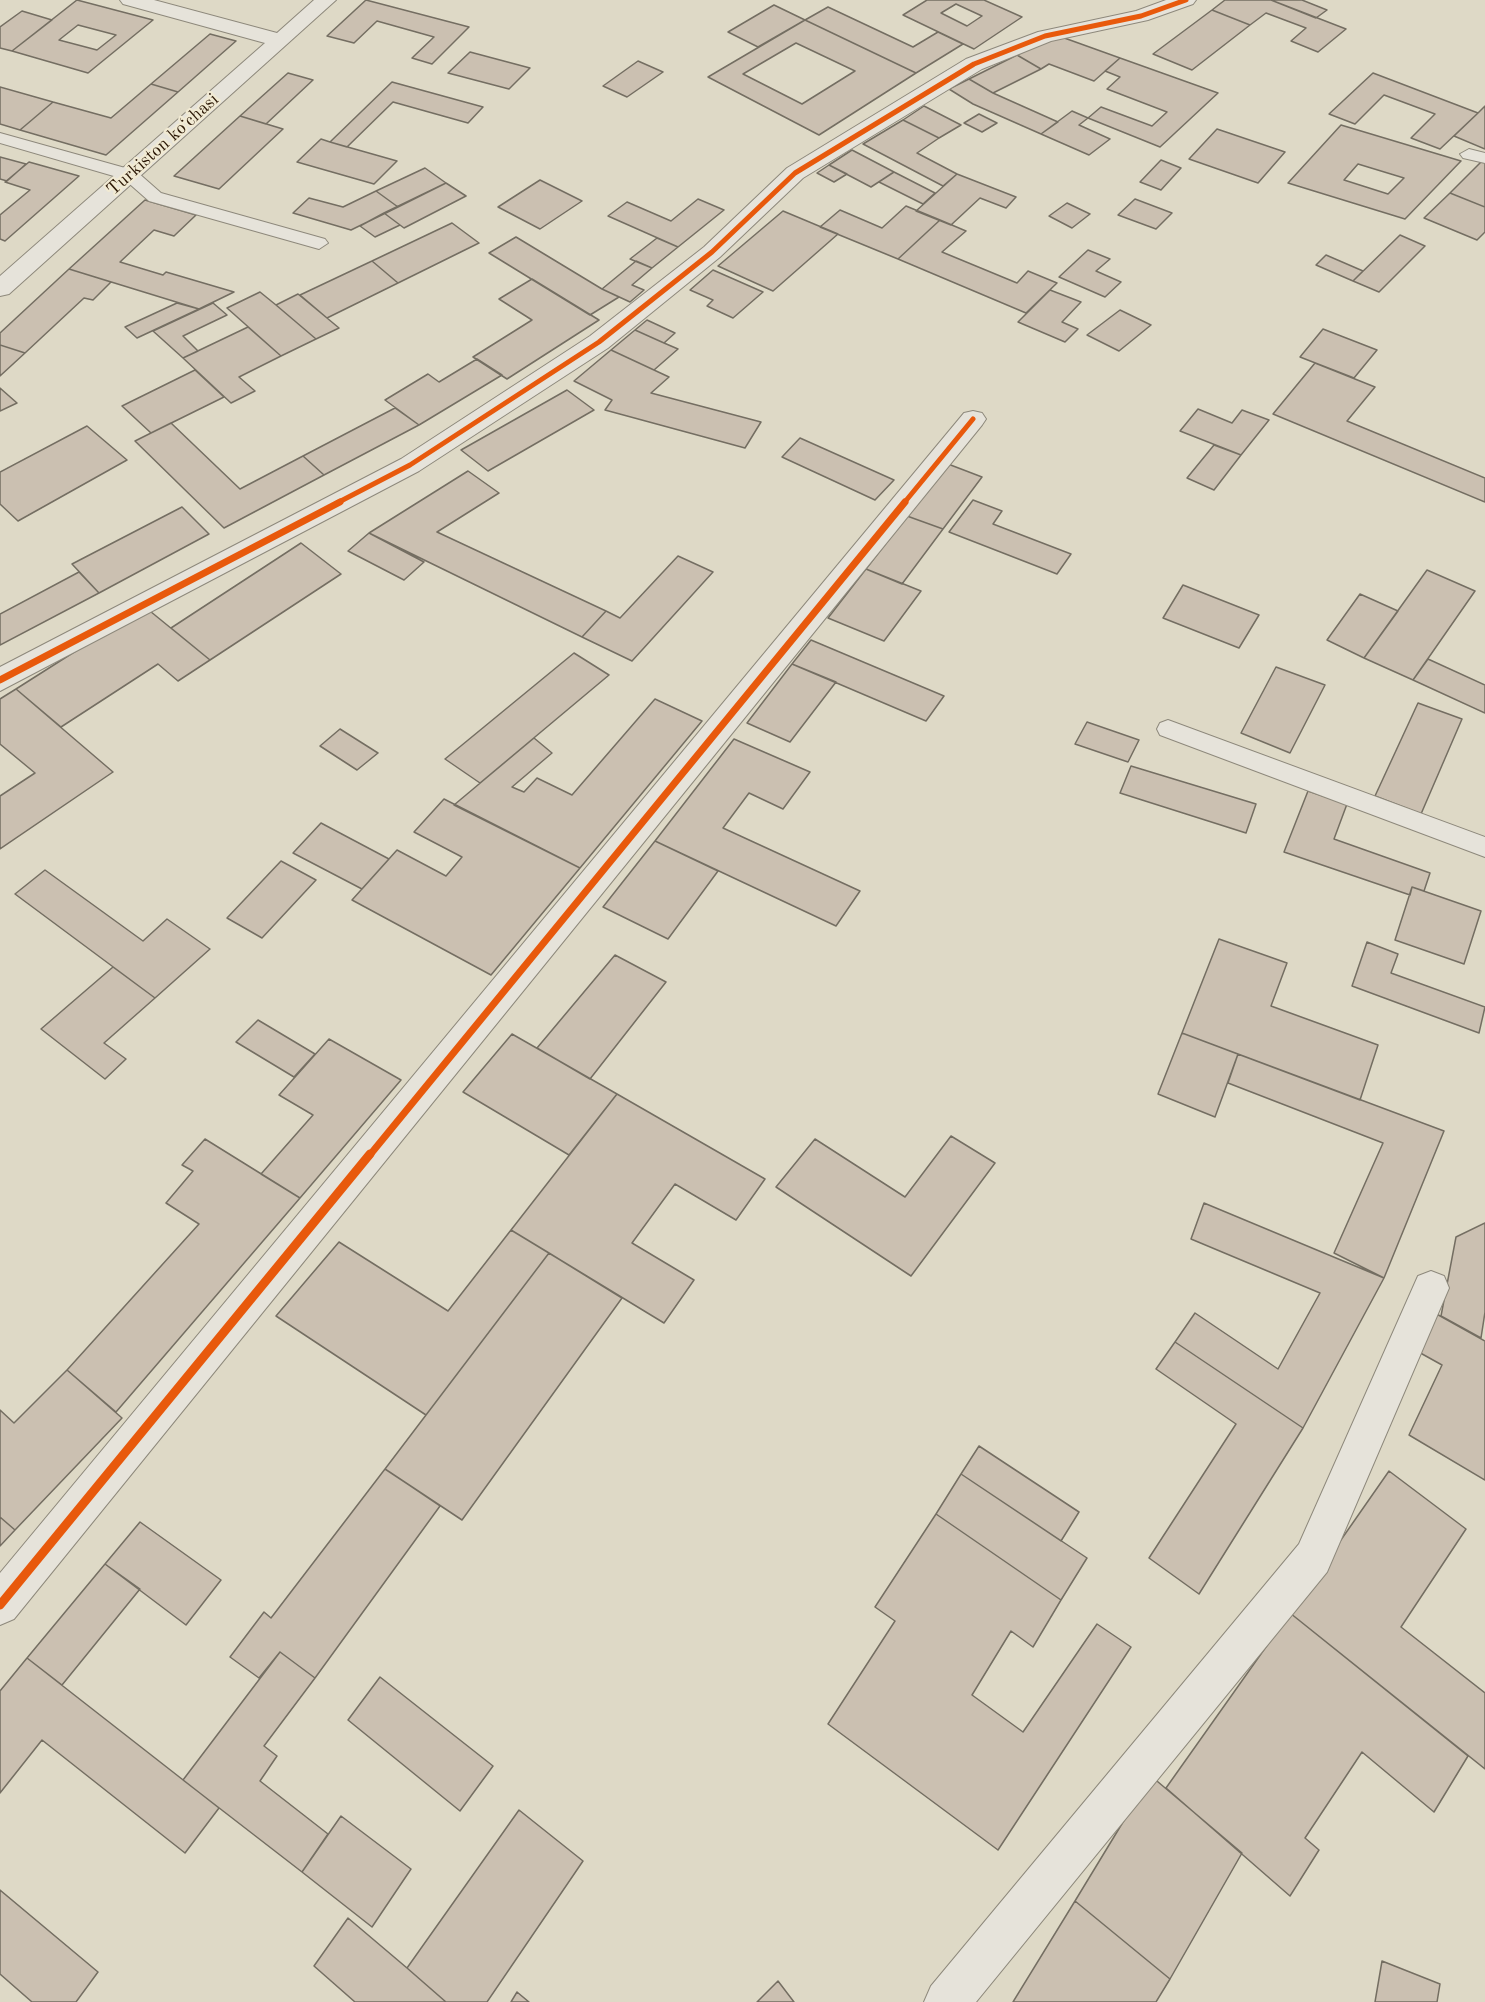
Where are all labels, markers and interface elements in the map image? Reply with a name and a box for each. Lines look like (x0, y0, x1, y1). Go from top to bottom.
street label: Turkiston koʻchasi (103, 89, 223, 201)

